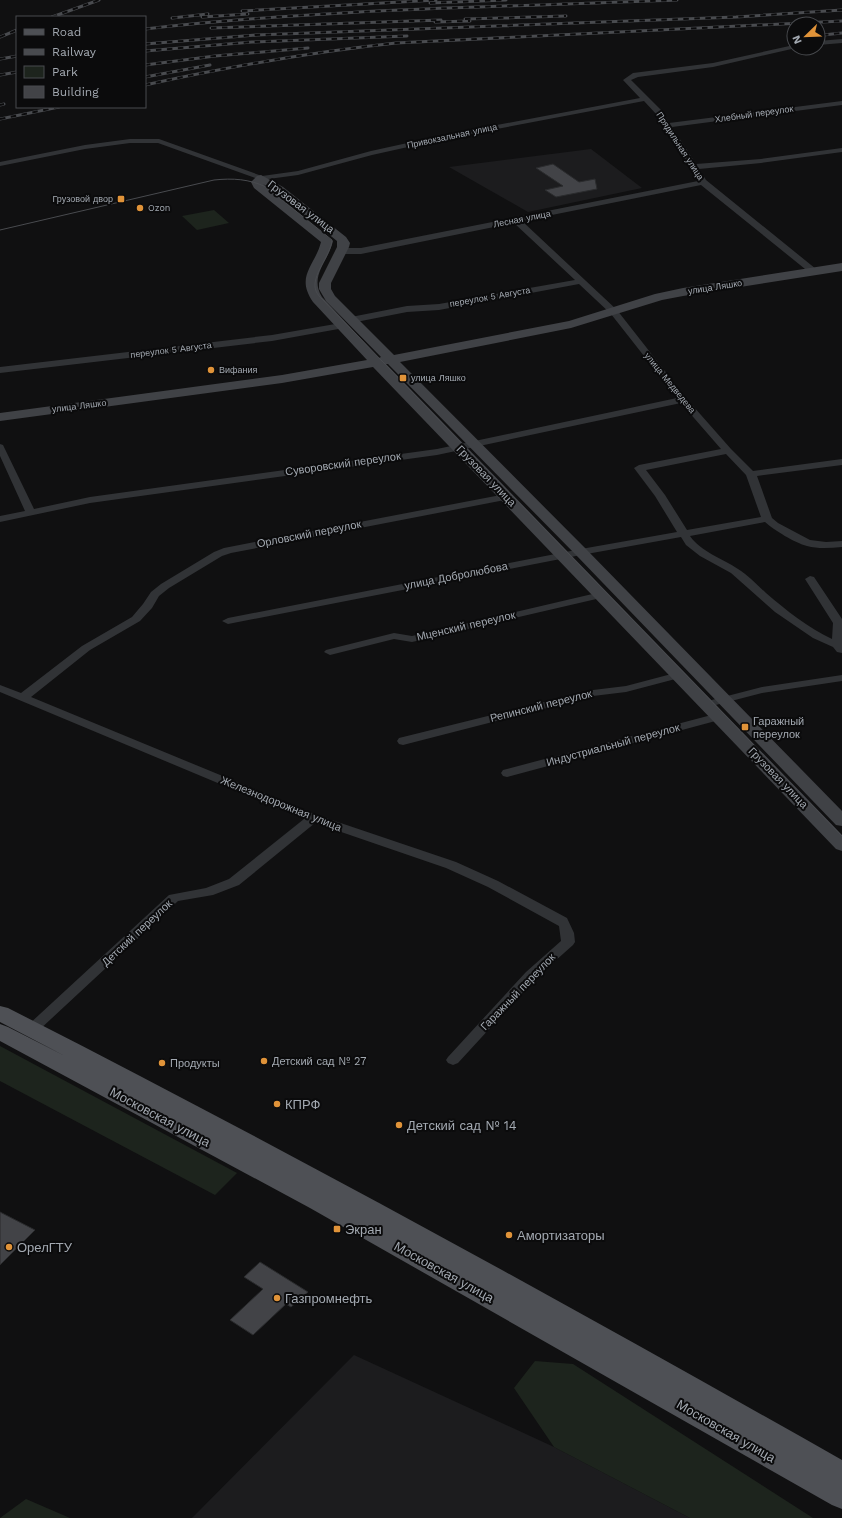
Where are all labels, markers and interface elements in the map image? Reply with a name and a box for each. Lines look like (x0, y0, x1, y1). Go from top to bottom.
legend (16, 16, 146, 108)
north arrow (786, 16, 826, 56)
text: Road (52, 25, 81, 39)
text: N (790, 33, 805, 46)
text: Railway (52, 45, 97, 59)
text: Park (52, 65, 78, 79)
text: Building (52, 85, 99, 99)
street label: Хлебный переулок (714, 104, 794, 124)
street label: Прядильная улица (654, 110, 706, 182)
street label: Привокзальная улица (406, 122, 498, 150)
street label: Грузовая улица (265, 178, 337, 237)
place label: Грузовой двор (52, 194, 113, 204)
marker: Грузовой двор (116, 194, 126, 204)
marker: Ozon (135, 203, 145, 213)
place label: Ozon (148, 203, 170, 213)
street label: Лесная улица (493, 209, 551, 229)
street label: улица Ляшко (687, 278, 743, 296)
street label: переулок 5 Августа (449, 285, 531, 309)
street label: переулок 5 Августа (130, 340, 212, 360)
street label: улица Медведева (643, 351, 697, 415)
marker: Вифания (206, 365, 216, 375)
place label: Вифания (219, 365, 257, 375)
marker: улица Ляшко (398, 373, 408, 383)
place label: улица Ляшко (411, 373, 466, 383)
street label: улица Ляшко (51, 398, 107, 414)
street label: Грузовая улица (454, 443, 519, 510)
street label: Суворовский переулок (284, 449, 402, 479)
street label: Орловский переулок (256, 517, 362, 550)
street label: улица Добролюбова (403, 559, 510, 592)
street label: Мценский переулок (415, 608, 517, 644)
street label: Репинский переулок (489, 687, 593, 725)
place label: Гаражный переулок (753, 715, 804, 741)
street label: Индустриальный переулок (545, 721, 681, 769)
marker: Гаражный переулок (740, 722, 750, 732)
street label: Грузовая улица (746, 745, 811, 812)
street label: Железнодорожная улица (219, 774, 344, 835)
street label: Детский переулок (99, 897, 175, 969)
street label: Гаражный переулок (478, 951, 558, 1033)
place label: Детский сад № 27 (272, 1055, 366, 1068)
marker: Детский сад № 27 (259, 1056, 269, 1066)
place label: Продукты (170, 1057, 220, 1070)
marker: Продукты (157, 1058, 167, 1068)
street label: Московская улица (107, 1084, 213, 1150)
place label: КПРФ (285, 1097, 320, 1112)
marker: КПРФ (272, 1099, 282, 1109)
place label: Детский сад № 14 (407, 1118, 517, 1133)
marker: Детский сад № 14 (394, 1120, 404, 1130)
place label: Экран (345, 1222, 382, 1237)
marker: Экран (332, 1224, 342, 1234)
place label: Амортизаторы (517, 1228, 605, 1243)
marker: Амортизаторы (504, 1230, 514, 1240)
street label: Московская улица (392, 1238, 497, 1306)
place label: ОрелГТУ (17, 1240, 73, 1255)
marker: ОрелГТУ (4, 1242, 14, 1252)
place label: Газпромнефть (285, 1291, 373, 1306)
marker: Газпромнефть (272, 1293, 282, 1303)
street label: Московская улица (674, 1397, 779, 1466)

